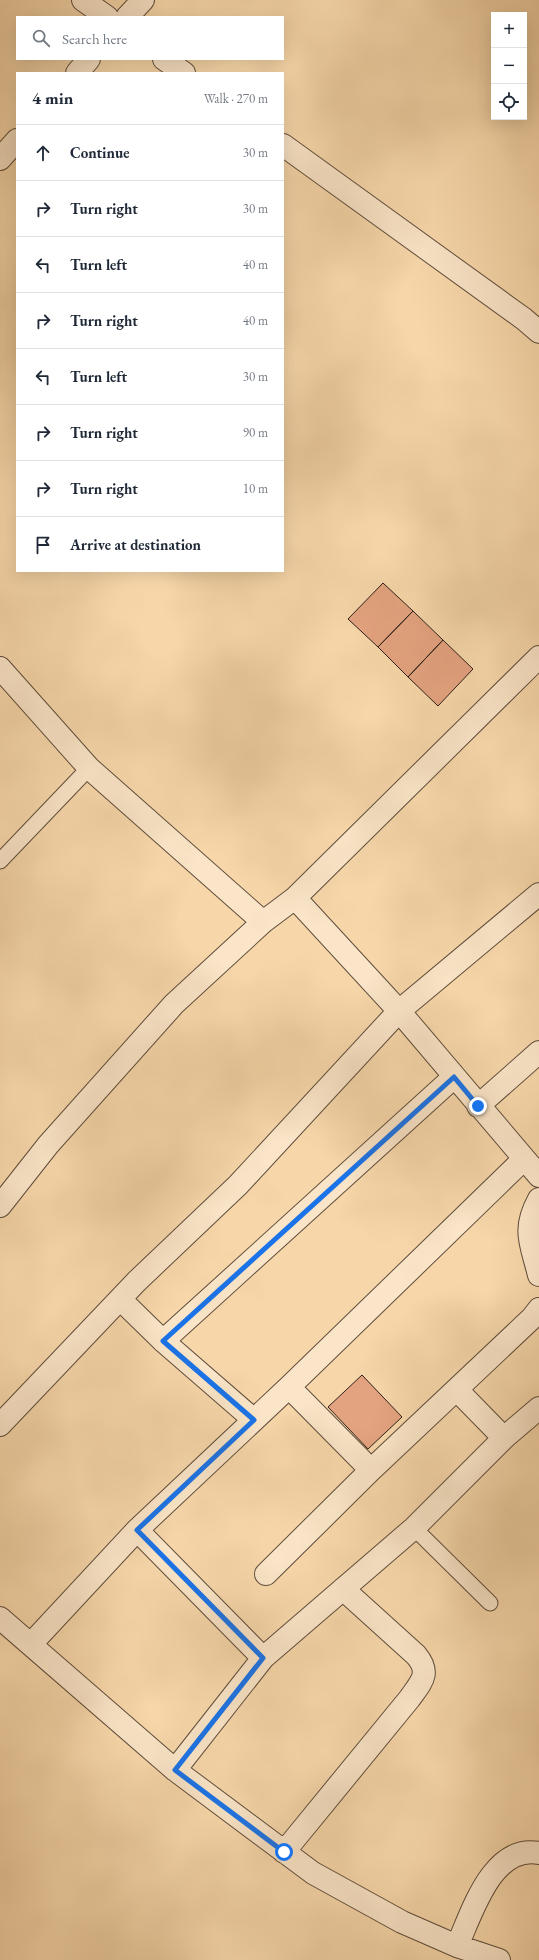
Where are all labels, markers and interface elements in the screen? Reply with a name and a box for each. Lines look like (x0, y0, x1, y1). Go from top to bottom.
map controls (491, 12, 527, 120)
button: + (491, 12, 527, 48)
search box (16, 16, 284, 60)
icon: search (30, 27, 52, 49)
text: Search here (62, 29, 127, 48)
button: − (491, 48, 527, 84)
button: locate (491, 84, 527, 120)
text: 4 min (32, 87, 73, 109)
text: Walk · 270 m (204, 90, 268, 107)
icon: ahead (32, 142, 54, 164)
text: Continue (70, 143, 130, 162)
text: 30 m (243, 144, 268, 161)
icon: right (32, 198, 54, 220)
text: Turn right (70, 199, 138, 218)
text: 30 m (243, 200, 268, 217)
icon: left (32, 254, 54, 276)
text: Turn left (70, 255, 127, 274)
text: 40 m (243, 256, 268, 273)
icon: right (32, 310, 54, 332)
text: Turn right (70, 311, 138, 330)
text: 40 m (243, 312, 268, 329)
icon: left (32, 366, 54, 388)
text: Turn left (70, 367, 127, 386)
text: 30 m (243, 368, 268, 385)
icon: right (32, 422, 54, 444)
text: Turn right (70, 423, 138, 442)
text: 90 m (243, 424, 268, 441)
icon: right (32, 478, 54, 500)
text: Turn right (70, 479, 138, 498)
text: 10 m (243, 480, 268, 497)
icon: arrive (32, 534, 54, 556)
text: Arrive at destination (70, 535, 201, 554)
route end (469, 1097, 487, 1115)
route start (275, 1843, 293, 1861)

